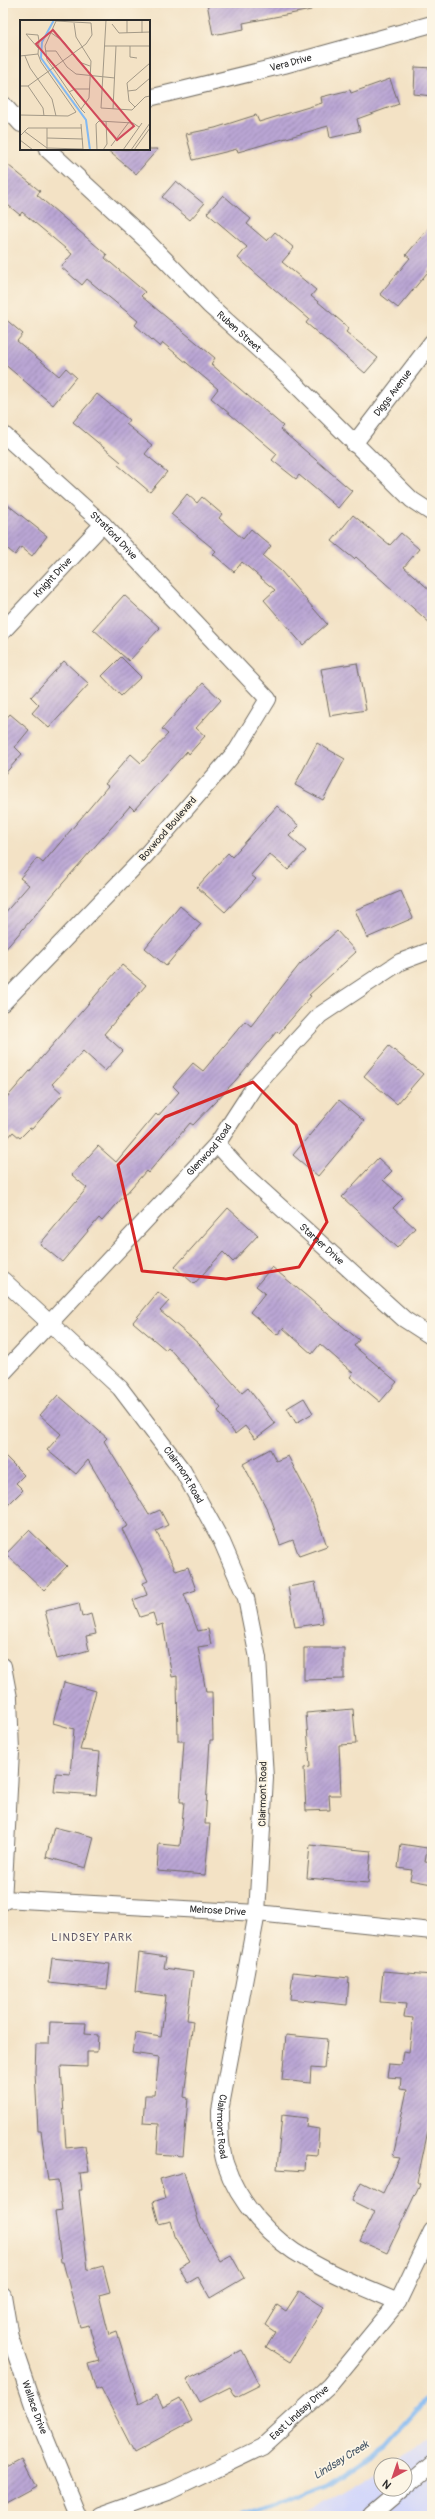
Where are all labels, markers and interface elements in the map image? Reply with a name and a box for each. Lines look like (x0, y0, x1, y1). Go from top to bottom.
inset map (20, 20, 150, 150)
street label: Vera Drive (269, 52, 313, 74)
street label: Ruben Street (214, 309, 264, 355)
street label: Diggs Avenue (371, 367, 415, 419)
street label: Stratford Drive (87, 509, 139, 562)
street label: Knight Drive (31, 555, 75, 600)
street label: Boxwood Boulevard (137, 794, 199, 864)
street label: Glenwood Road (184, 1121, 235, 1179)
street label: Starner Drive (297, 1221, 346, 1268)
street label: Clairmont Road (161, 1444, 206, 1506)
street label: Clairmont Road (256, 1761, 270, 1827)
street label: Melrose Drive (189, 1903, 246, 1918)
district label: LINDSEY PARK (51, 1931, 133, 1944)
street label: Clairmont Road (214, 2093, 230, 2160)
street label: Wallace Drive (19, 2379, 50, 2436)
street label: East Lindsay Drive (268, 2383, 331, 2443)
water label: Lindsay Creek (311, 2437, 372, 2482)
north arrow (373, 2457, 413, 2497)
text: N (379, 2477, 394, 2492)

